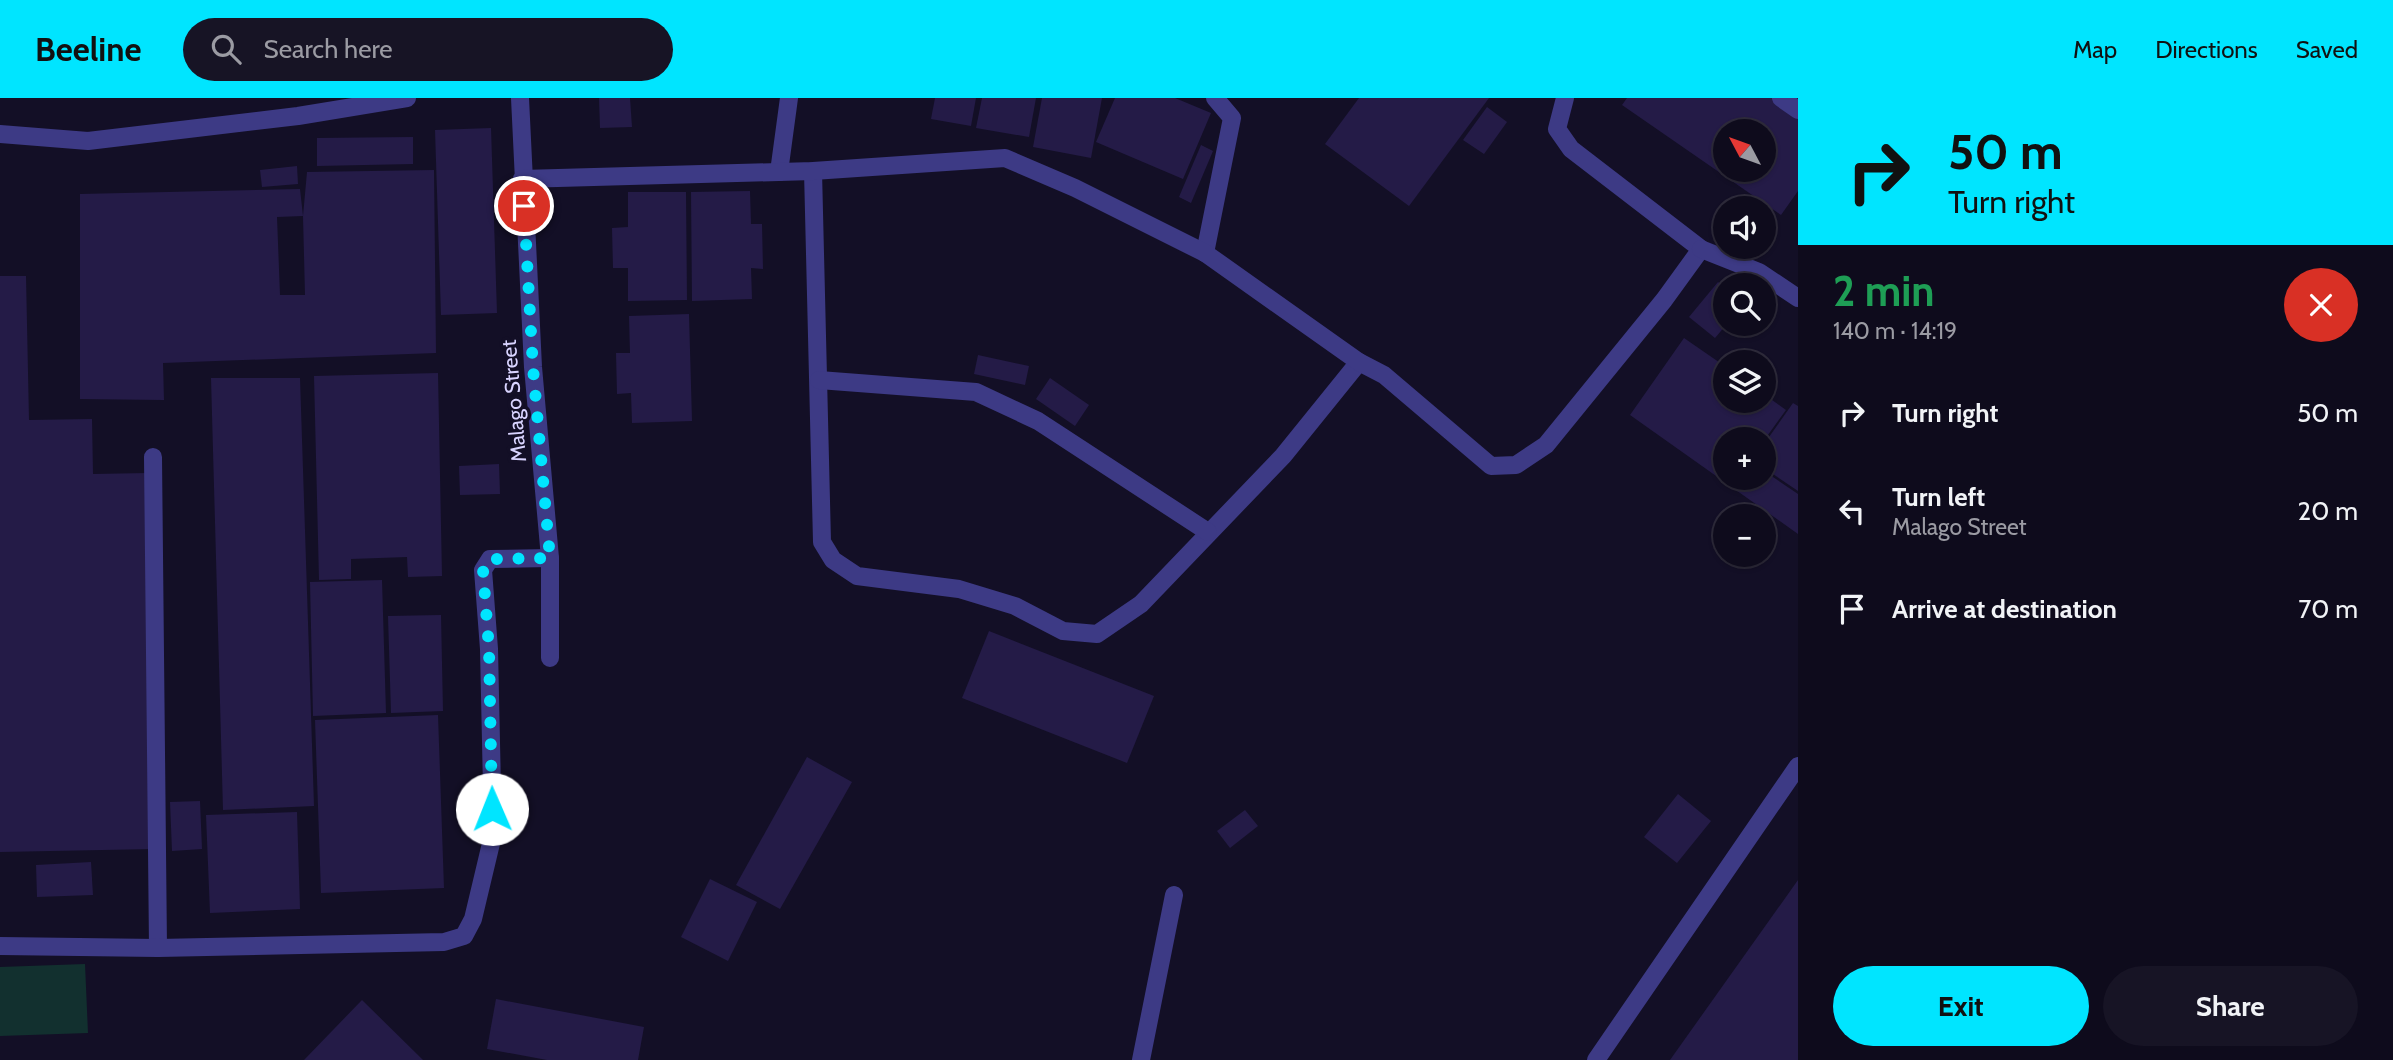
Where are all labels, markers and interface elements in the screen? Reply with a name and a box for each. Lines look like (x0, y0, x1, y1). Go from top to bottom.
search box (183, 18, 673, 81)
text: Beeline (35, 29, 141, 69)
icon: search (207, 30, 245, 68)
text: Search here (263, 33, 393, 65)
text: Map (2073, 35, 2117, 64)
text: Directions (2155, 35, 2258, 64)
text: Saved (2296, 35, 2358, 64)
north arrow (1713, 119, 1776, 182)
map controls (1713, 119, 1776, 567)
text: 50 m (1948, 122, 2063, 181)
icon: right (1833, 126, 1924, 217)
pin (494, 176, 554, 236)
text: Turn right (1948, 182, 2075, 221)
icon: arrive (505, 187, 543, 225)
button: sound (1713, 196, 1776, 259)
text: 2 min (1833, 265, 1934, 317)
button: close (2284, 268, 2358, 342)
button: search (1713, 273, 1776, 336)
text: 140 m · 14:19 (1833, 317, 1957, 345)
street label: Malago Street (496, 339, 531, 463)
button: layers (1713, 350, 1776, 413)
icon: right (1833, 394, 1871, 432)
text: Turn right (1892, 397, 1998, 429)
text: 50 m (2297, 397, 2358, 429)
button: + (1713, 427, 1776, 490)
text: Turn left (1892, 481, 1985, 513)
icon: left (1833, 492, 1871, 530)
text: 20 m (2298, 495, 2358, 527)
button: − (1713, 504, 1776, 567)
text: Malago Street (1892, 513, 2026, 541)
icon: arrive (1833, 590, 1871, 628)
text: Arrive at destination (1892, 593, 2117, 625)
text: 70 m (2298, 593, 2358, 625)
position arrow (455, 772, 529, 846)
button: Exit (1833, 966, 2089, 1046)
button: Share (2103, 966, 2358, 1046)

